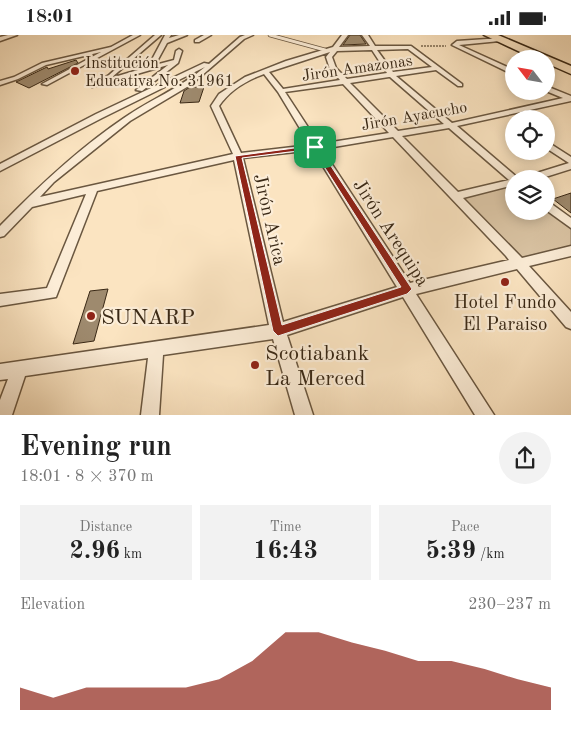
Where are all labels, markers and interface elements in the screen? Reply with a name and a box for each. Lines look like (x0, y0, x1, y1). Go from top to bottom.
text: 18:01 (25, 8, 74, 27)
north arrow (505, 50, 555, 100)
map controls (505, 50, 555, 220)
street label: Jirón Amazonas (301, 53, 414, 85)
place label: Institución Educativa No. 31961 (85, 56, 234, 90)
marker: Institución Educativa No. 31961 (69, 65, 81, 77)
street label: Jirón Ayacucho (360, 100, 469, 134)
button: locate (505, 110, 555, 160)
pin (294, 126, 336, 168)
icon: arrive (301, 133, 329, 161)
button: layers (505, 170, 555, 220)
street label: Jirón Arica (249, 172, 288, 268)
street label: Jirón Arequipa (348, 176, 432, 291)
marker: Hotel Fundo El Paraiso (499, 276, 511, 288)
place label: Hotel Fundo El Paraiso (454, 294, 556, 335)
place label: SUNARP (101, 307, 195, 329)
marker: SUNARP (85, 310, 97, 322)
place label: Scotiabank La Merced (265, 343, 369, 390)
marker: Scotiabank La Merced (249, 359, 261, 371)
button: share (499, 432, 551, 484)
text: Evening run (20, 434, 172, 462)
text: 18:01 · 8 × 370 m (20, 469, 153, 485)
text: Distance (79, 520, 132, 534)
text: Time (270, 520, 301, 534)
text: Pace (451, 520, 479, 534)
text: 2.96 (69, 539, 120, 564)
text: 16:43 (253, 539, 318, 564)
text: 5:39 (426, 539, 476, 564)
text: km (120, 547, 142, 561)
text: /km (476, 547, 505, 561)
text: Elevation (20, 597, 85, 613)
text: 230–237 m (468, 597, 551, 613)

